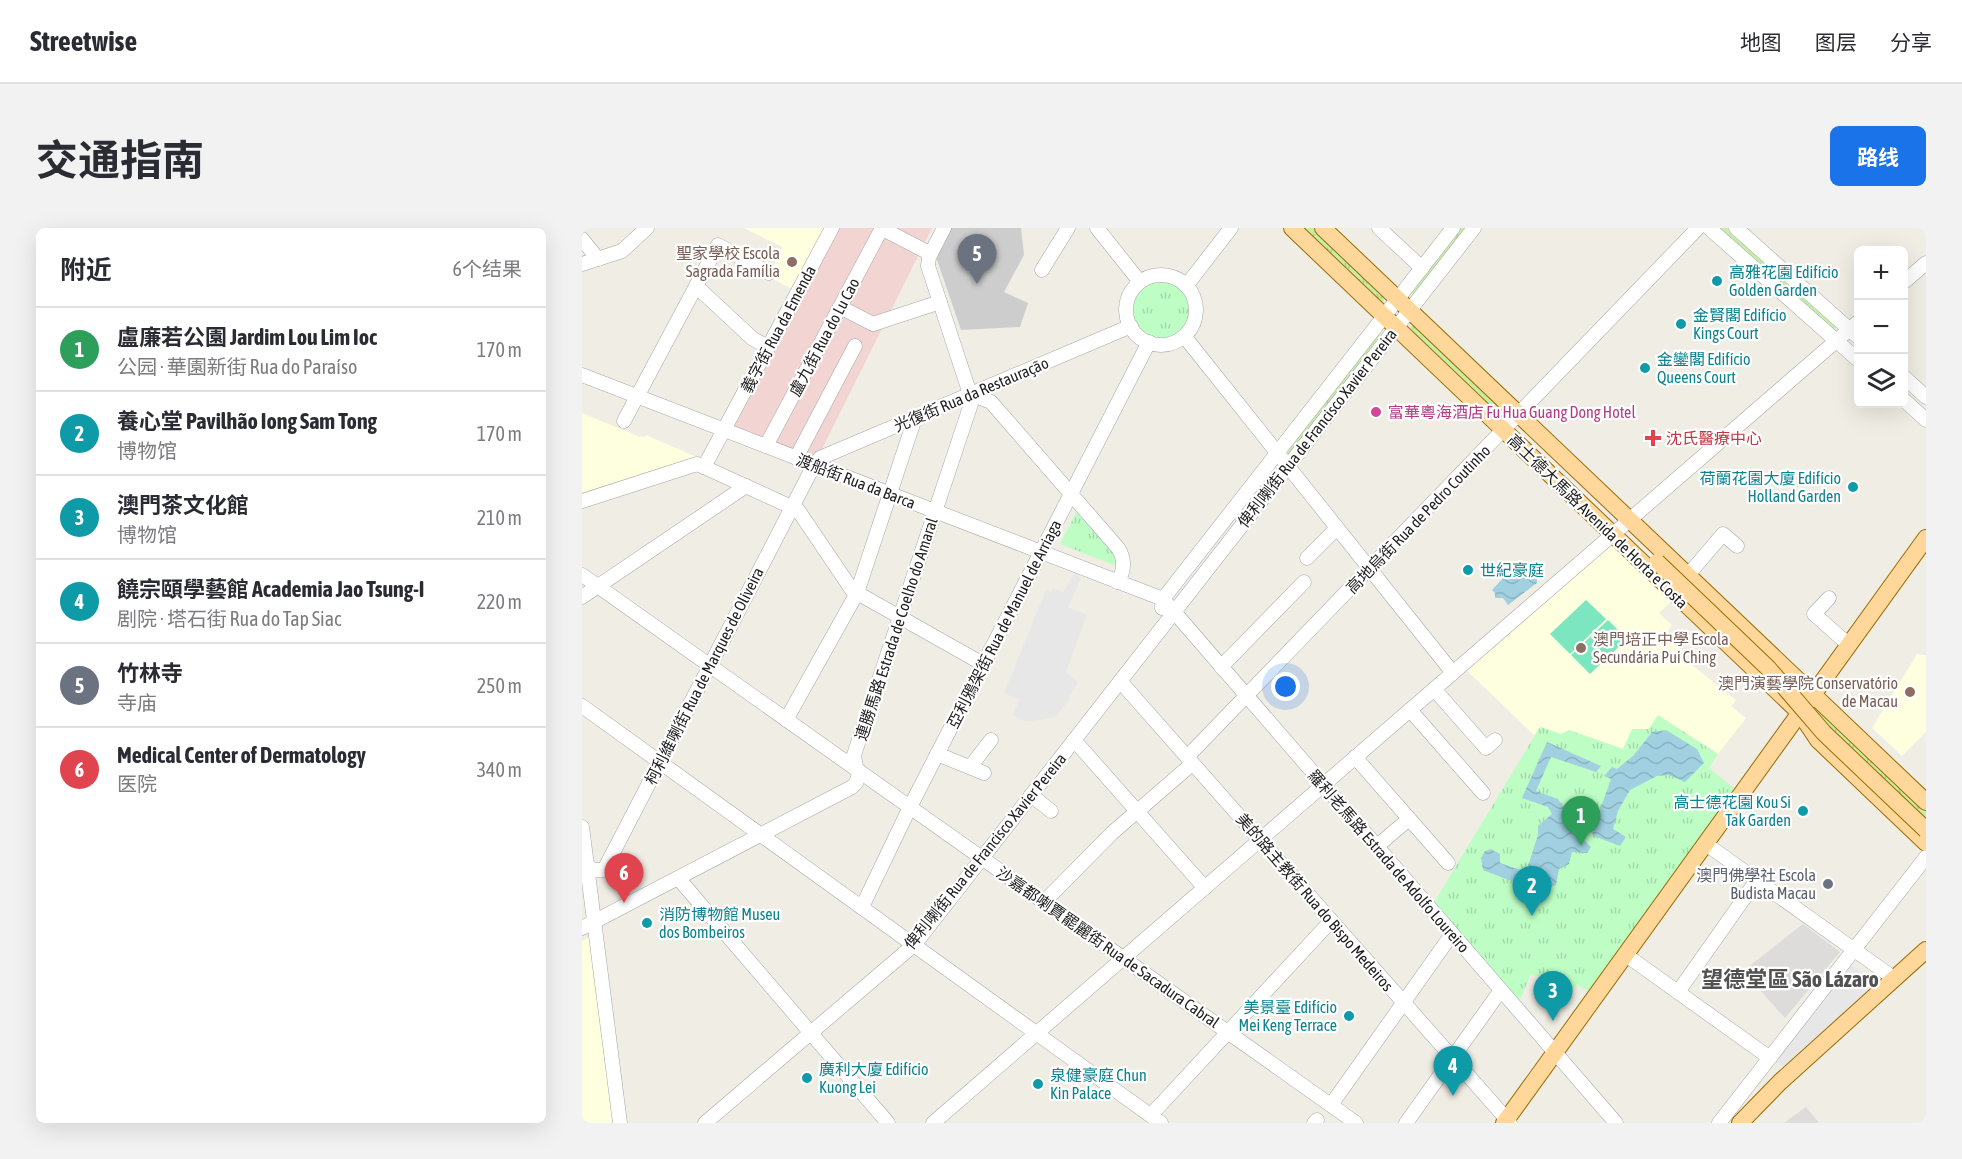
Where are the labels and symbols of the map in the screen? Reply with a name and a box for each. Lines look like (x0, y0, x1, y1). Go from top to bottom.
pin: 5 (958, 235, 996, 284)
place label: 聖家學校 Escola Sagrada Família (676, 244, 780, 281)
marker: 聖家學校 Escola Sagrada Família (785, 255, 799, 269)
street label: 義字街 Rua da Emenda (737, 262, 819, 396)
place label: 高雅花園 Edifício Golden Garden (1729, 263, 1839, 299)
marker: 高雅花園 Edifício Golden Garden (1710, 274, 1724, 288)
street label: 盧九街 Rua do Lu Cao (785, 275, 863, 399)
place label: 金賢閣 Edifício Kings Court (1693, 306, 1787, 343)
marker: 金賢閣 Edifício Kings Court (1674, 317, 1688, 331)
street label: 俾利喇街 Rua de Francisco Xavier Pereira (1234, 325, 1400, 531)
place label: 金鑾閣 Edifício Queens Court (1657, 350, 1751, 386)
street label: 光復街 Rua da Restauração (891, 353, 1051, 436)
marker: 金鑾閣 Edifício Queens Court (1638, 361, 1652, 375)
place label: 富華粵海酒店 Fu Hua Guang Dong Hotel (1388, 403, 1636, 422)
marker: 富華粵海酒店 Fu Hua Guang Dong Hotel (1369, 405, 1383, 419)
marker: 沈氏醫療中心 (1644, 429, 1662, 447)
place label: 沈氏醫療中心 (1666, 429, 1762, 447)
street label: 高士德大馬路 Avenida de Horta e Costa (1504, 430, 1692, 612)
street label: 高地烏街 Rua de Pedro Coutinho (1342, 441, 1494, 597)
street label: 渡船街 Rua da Barca (794, 450, 918, 512)
place label: 荷蘭花園大廈 Edifício Holland Garden (1700, 469, 1841, 505)
marker: 荷蘭花園大廈 Edifício Holland Garden (1846, 480, 1860, 494)
street label: 連勝馬路 Estrada de Coelho do Amaral (851, 515, 941, 743)
street label: 亞利鴉架街 Rua de Manuel de Arriaga (943, 517, 1065, 732)
place label: 世紀豪庭 (1480, 561, 1544, 579)
marker: 世紀豪庭 (1461, 563, 1475, 577)
street label: 柯利維喇街 Rua de Marques de Oliveira (641, 564, 768, 788)
place label: 澳門培正中學 Escola Secundária Pui Ching (1593, 630, 1729, 667)
marker: 澳門培正中學 Escola Secundária Pui Ching (1574, 641, 1588, 655)
your location (1271, 672, 1300, 701)
place label: 澳門演藝學院 Conservatório de Macau (1718, 674, 1898, 710)
marker: 澳門演藝學院 Conservatório de Macau (1903, 685, 1917, 699)
street label: 俾利喇街 Rua de Francisco Xavier Pereira (900, 749, 1070, 953)
street label: 羅利老馬路 Estrada de Adolfo Loureiro (1305, 766, 1473, 956)
place label: 高士德花園 Kou Si Tak Garden (1673, 793, 1791, 829)
pin: 1 (1562, 796, 1600, 846)
marker: 高士德花園 Kou Si Tak Garden (1796, 804, 1810, 818)
street label: 美的路主教街 Rua do Bispo Medeiros (1232, 810, 1397, 995)
pin: 6 (604, 854, 644, 903)
street label: 沙嘉都喇賈罷麗街 Rua de Sacadura Cabral (993, 863, 1223, 1032)
pin: 2 (1512, 866, 1552, 916)
place label: 澳門佛學社 Escola Budista Macau (1696, 866, 1816, 902)
marker: 澳門佛學社 Escola Budista Macau (1821, 877, 1835, 891)
place label: 消防博物館 Museu dos Bombeiros (659, 905, 780, 941)
marker: 消防博物館 Museu dos Bombeiros (640, 916, 654, 930)
district label: 望德堂區 São Lázaro (1701, 966, 1879, 992)
pin: 3 (1534, 972, 1572, 1021)
place label: 美景臺 Edifício Mei Keng Terrace (1238, 998, 1337, 1035)
marker: 美景臺 Edifício Mei Keng Terrace (1342, 1009, 1356, 1023)
pin: 4 (1434, 1046, 1472, 1096)
place label: 廣利大廈 Edifício Kuong Lei (819, 1060, 929, 1097)
place label: 泉健豪庭 Chun Kin Palace (1050, 1066, 1147, 1102)
marker: 廣利大廈 Edifício Kuong Lei (800, 1071, 814, 1085)
marker: 泉健豪庭 Chun Kin Palace (1031, 1077, 1045, 1091)

